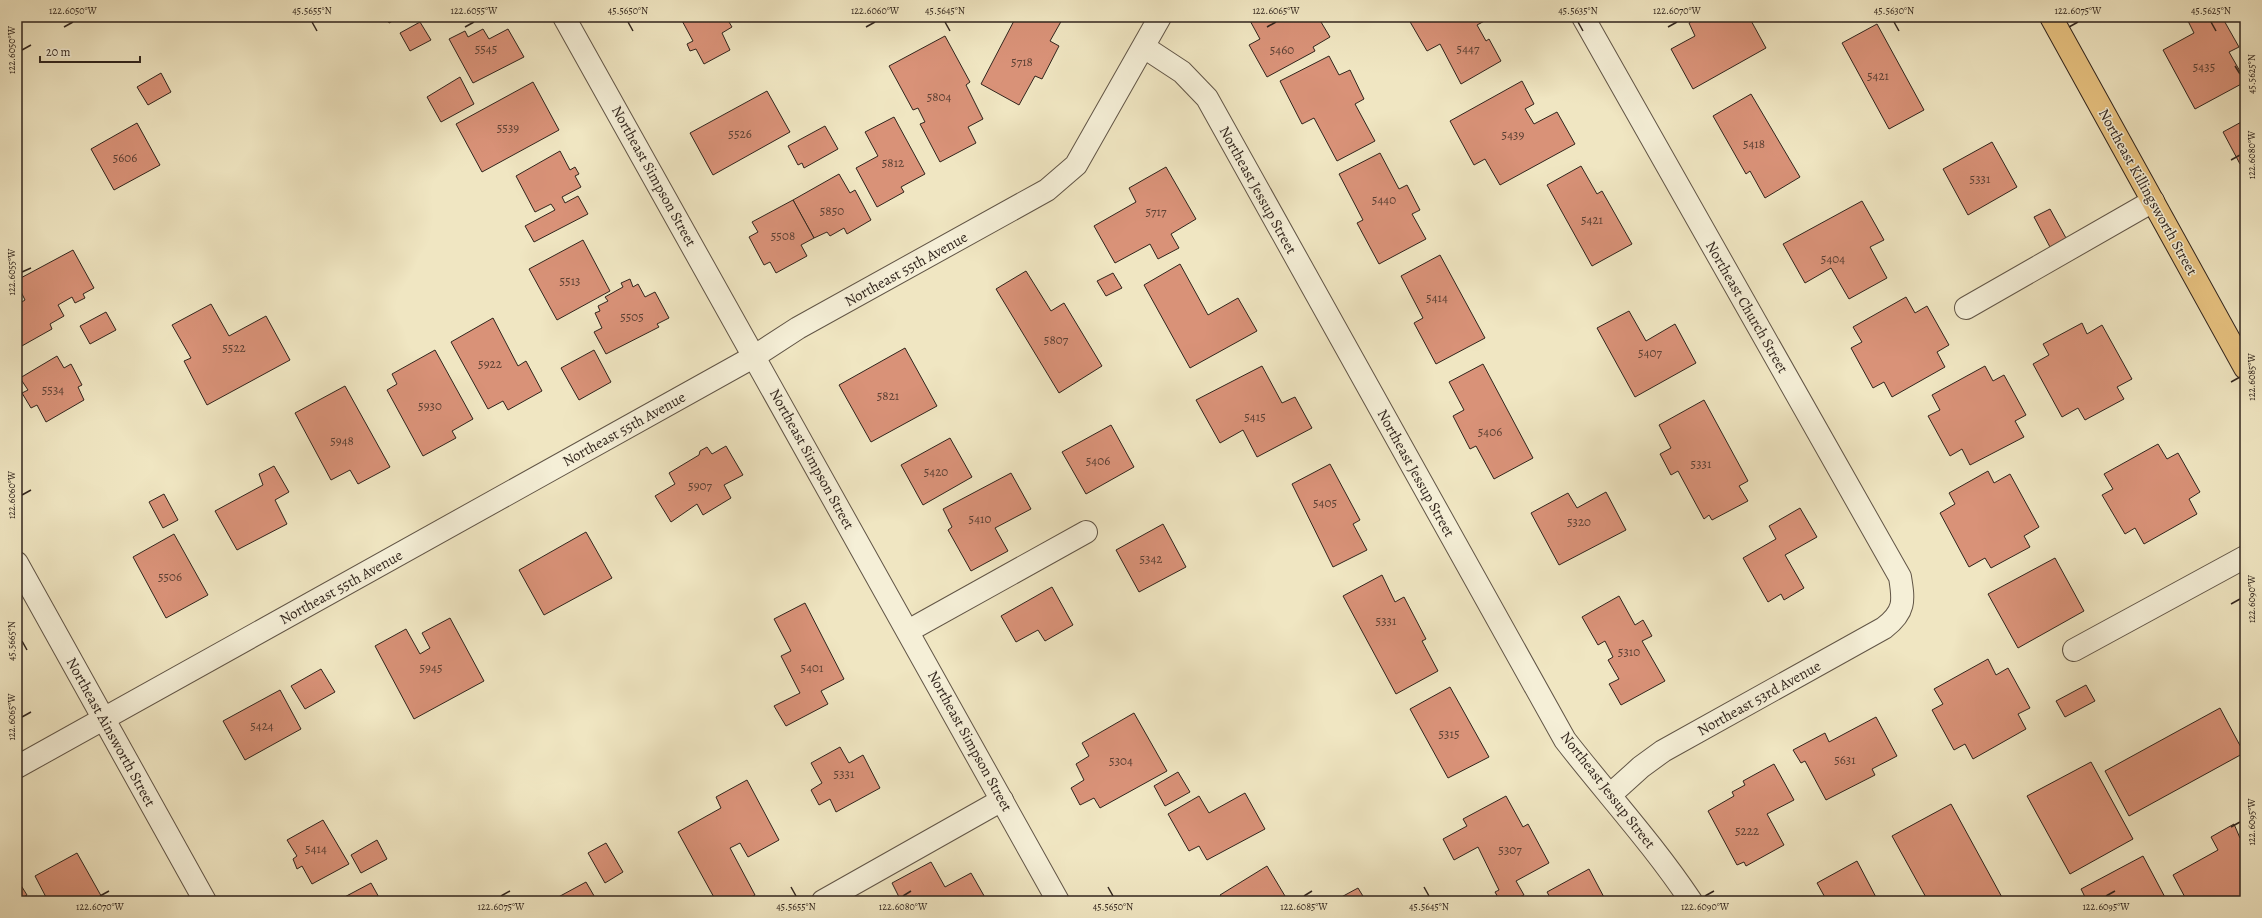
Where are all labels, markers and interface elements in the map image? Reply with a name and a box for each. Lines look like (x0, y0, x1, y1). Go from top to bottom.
text: 122.6050°W (49, 4, 98, 17)
text: 45.5655°N (292, 4, 332, 17)
text: 122.6055°W (451, 4, 498, 17)
text: 45.5650°N (608, 4, 648, 17)
text: 122.6060°W (851, 4, 900, 17)
text: 45.5645°N (925, 4, 965, 17)
text: 122.6065°W (1252, 4, 1300, 17)
text: 45.5635°N (1558, 4, 1598, 17)
text: 122.6070°W (1653, 4, 1702, 17)
text: 45.5630°N (1874, 4, 1914, 17)
text: 122.6075°W (2055, 4, 2102, 17)
text: 45.5625°N (2191, 4, 2231, 17)
text: 122.6050°W (5, 25, 18, 74)
scale bar (40, 38, 140, 64)
house number: 5545 (475, 40, 497, 57)
house number: 5447 (1457, 40, 1480, 57)
house number: 5460 (1270, 41, 1294, 58)
text: 20 m (46, 44, 70, 60)
house number: 5718 (1011, 53, 1033, 70)
text: 45.5625°N (2245, 54, 2258, 94)
house number: 5435 (2193, 58, 2215, 75)
house number: 5421 (1867, 67, 1890, 84)
house number: 5804 (927, 88, 951, 105)
street label: Northeast Simpson Street (607, 102, 701, 250)
street label: Northeast Killingsworth Street (2094, 105, 2202, 279)
house number: 5539 (497, 119, 519, 136)
street label: Northeast Jessup Street (1215, 122, 1302, 258)
house number: 5526 (728, 125, 752, 142)
house number: 5439 (1502, 126, 1524, 143)
text: 122.6080°W (2245, 130, 2258, 179)
house number: 5418 (1743, 135, 1765, 152)
house number: 5606 (113, 149, 137, 166)
house number: 5812 (882, 154, 904, 171)
house number: 5331 (1970, 170, 1991, 187)
house number: 5440 (1372, 191, 1396, 208)
house number: 5850 (820, 202, 844, 219)
house number: 5717 (1146, 203, 1167, 220)
house number: 5421 (1581, 211, 1604, 228)
house number: 5508 (771, 227, 795, 244)
street label: Northeast 55th Avenue (841, 227, 971, 311)
street label: Northeast Church Street (1701, 237, 1793, 377)
text: 122.6055°W (5, 248, 18, 295)
house number: 5404 (1821, 250, 1845, 267)
house number: 5513 (559, 272, 581, 289)
house number: 5414 (1426, 289, 1448, 306)
house number: 5505 (620, 308, 644, 325)
house number: 5807 (1044, 331, 1069, 348)
house number: 5522 (222, 339, 246, 356)
house number: 5407 (1638, 344, 1662, 361)
text: 122.6085°W (2245, 353, 2258, 401)
house number: 5922 (478, 355, 502, 372)
house number: 5534 (42, 381, 64, 398)
street label: Northeast Simpson Street (765, 385, 859, 533)
street label: Northeast 55th Avenue (559, 387, 689, 471)
house number: 5821 (877, 387, 900, 404)
house number: 5930 (418, 397, 442, 414)
street label: Northeast Jessup Street (1373, 405, 1460, 541)
house number: 5415 (1244, 408, 1266, 425)
house number: 5406 (1478, 423, 1502, 440)
house number: 5948 (330, 432, 354, 449)
house number: 5406 (1086, 452, 1110, 469)
house number: 5331 (1691, 455, 1712, 472)
house number: 5420 (924, 463, 948, 480)
text: 122.6060°W (5, 470, 18, 519)
house number: 5907 (688, 477, 712, 494)
house number: 5405 (1313, 494, 1337, 511)
house number: 5410 (969, 510, 991, 527)
house number: 5320 (1567, 513, 1591, 530)
street label: Northeast 55th Avenue (276, 545, 406, 629)
house number: 5342 (1139, 550, 1163, 567)
house number: 5506 (158, 568, 182, 585)
text: 122.6090°W (2245, 574, 2258, 623)
house number: 5331 (1376, 612, 1397, 629)
text: 45.5665°N (5, 621, 18, 661)
house number: 5310 (1618, 643, 1640, 660)
street label: Northeast Ainsworth Street (62, 654, 160, 810)
street label: Northeast 53rd Avenue (1694, 656, 1825, 740)
house number: 5945 (420, 659, 442, 676)
house number: 5401 (801, 659, 824, 676)
street label: Northeast Simpson Street (923, 667, 1017, 815)
text: 122.6065°W (5, 693, 18, 741)
house number: 5424 (250, 717, 274, 734)
house number: 5315 (1438, 725, 1460, 742)
street label: Northeast Jessup Street (1556, 727, 1660, 853)
house number: 5631 (1834, 751, 1856, 768)
house number: 5304 (1109, 752, 1133, 769)
house number: 5331 (834, 765, 855, 782)
text: 122.6095°W (2245, 798, 2258, 846)
house number: 5222 (1735, 822, 1759, 839)
house number: 5414 (305, 840, 327, 857)
house number: 5307 (1498, 841, 1522, 858)
text: 122.6070°W (76, 900, 125, 913)
text: 122.6075°W (478, 900, 525, 913)
text: 45.5655°N (776, 900, 816, 913)
text: 122.6080°W (879, 900, 928, 913)
text: 45.5650°N (1093, 900, 1133, 913)
text: 122.6085°W (1280, 900, 1328, 913)
text: 45.5645°N (1409, 900, 1449, 913)
text: 122.6090°W (1681, 900, 1730, 913)
text: 122.6095°W (2082, 900, 2130, 913)

